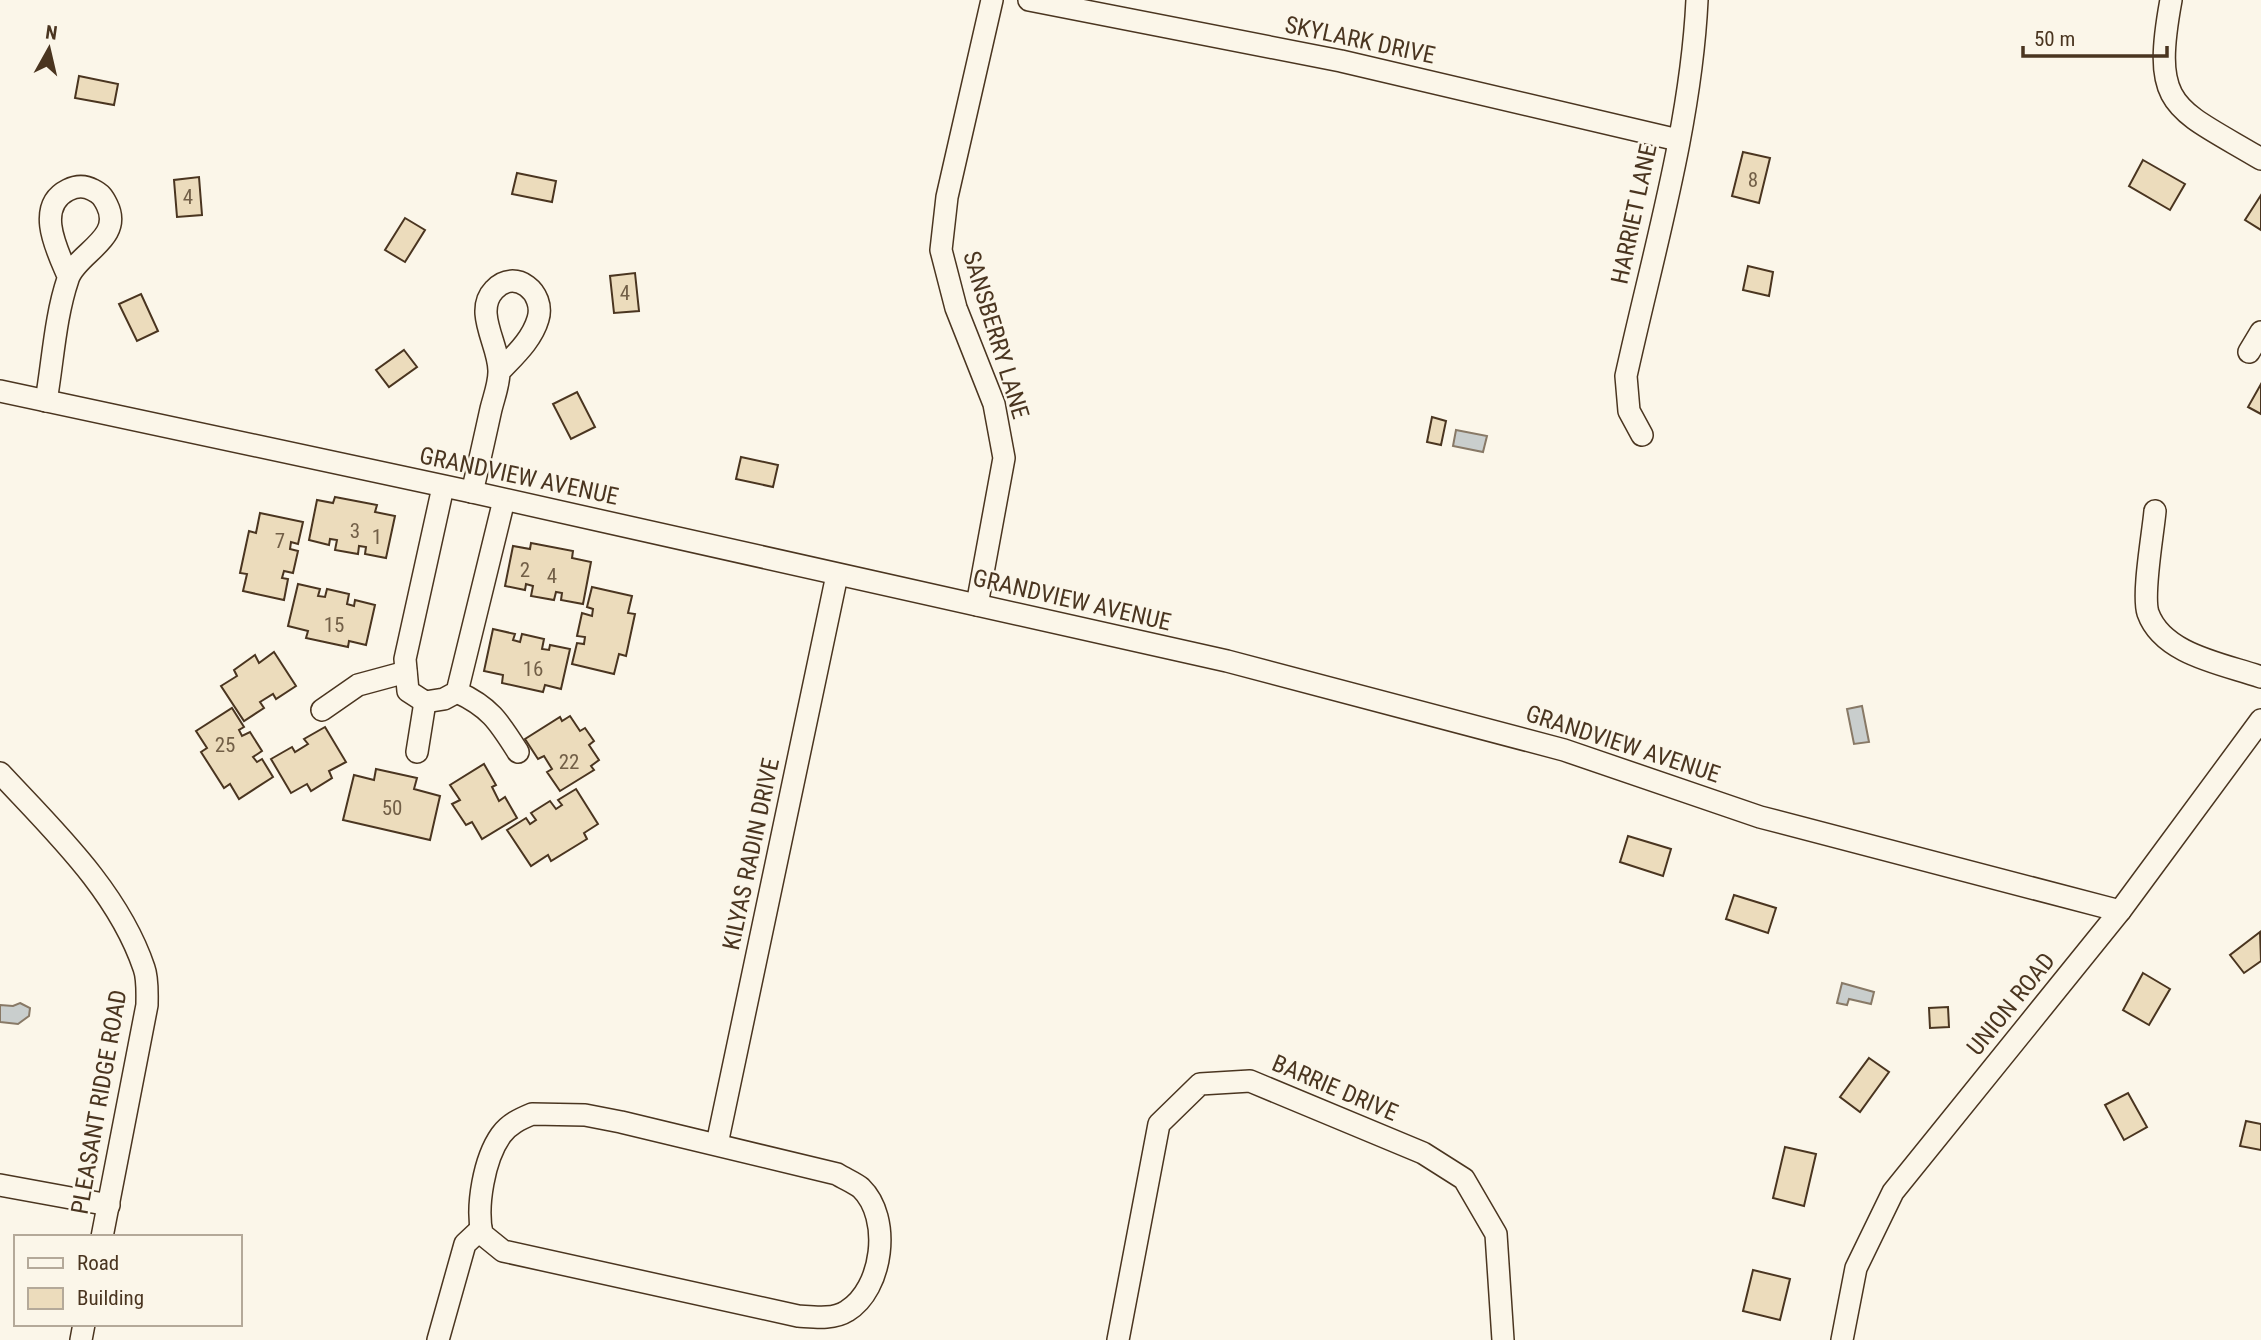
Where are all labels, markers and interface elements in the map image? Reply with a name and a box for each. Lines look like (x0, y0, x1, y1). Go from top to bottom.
street label: SKYLARK DRIVE (1282, 10, 1438, 70)
north arrow (14, 14, 84, 84)
scale bar (2023, 14, 2166, 58)
text: N (44, 20, 59, 45)
text: 50 m (2034, 27, 2075, 51)
street label: HARRIET LANE (1606, 141, 1663, 287)
house number: 8 (1748, 168, 1758, 192)
house number: 4 (183, 185, 193, 209)
street label: SANSBERRY LANE (957, 248, 1035, 422)
house number: 4 (620, 281, 630, 305)
street label: GRANDVIEW AVENUE (417, 441, 621, 511)
house number: 3 (350, 519, 360, 543)
house number: 1 (372, 525, 382, 549)
house number: 7 (275, 529, 285, 553)
house number: 2 (520, 558, 530, 582)
house number: 4 (547, 564, 557, 588)
street label: GRANDVIEW AVENUE (970, 564, 1174, 636)
house number: 15 (324, 613, 344, 637)
house number: 16 (523, 657, 543, 681)
street label: GRANDVIEW AVENUE (1522, 699, 1724, 789)
house number: 25 (215, 733, 235, 757)
house number: 22 (559, 750, 579, 774)
street label: KILYAS RADIN DRIVE (717, 755, 785, 953)
house number: 50 (382, 796, 402, 820)
street label: UNION ROAD (1961, 947, 2061, 1061)
street label: PLEASANT RIDGE ROAD (65, 988, 133, 1216)
street label: BARRIE DRIVE (1268, 1049, 1402, 1127)
legend (14, 1235, 242, 1326)
text: Road (77, 1251, 119, 1275)
text: Building (77, 1286, 144, 1310)

